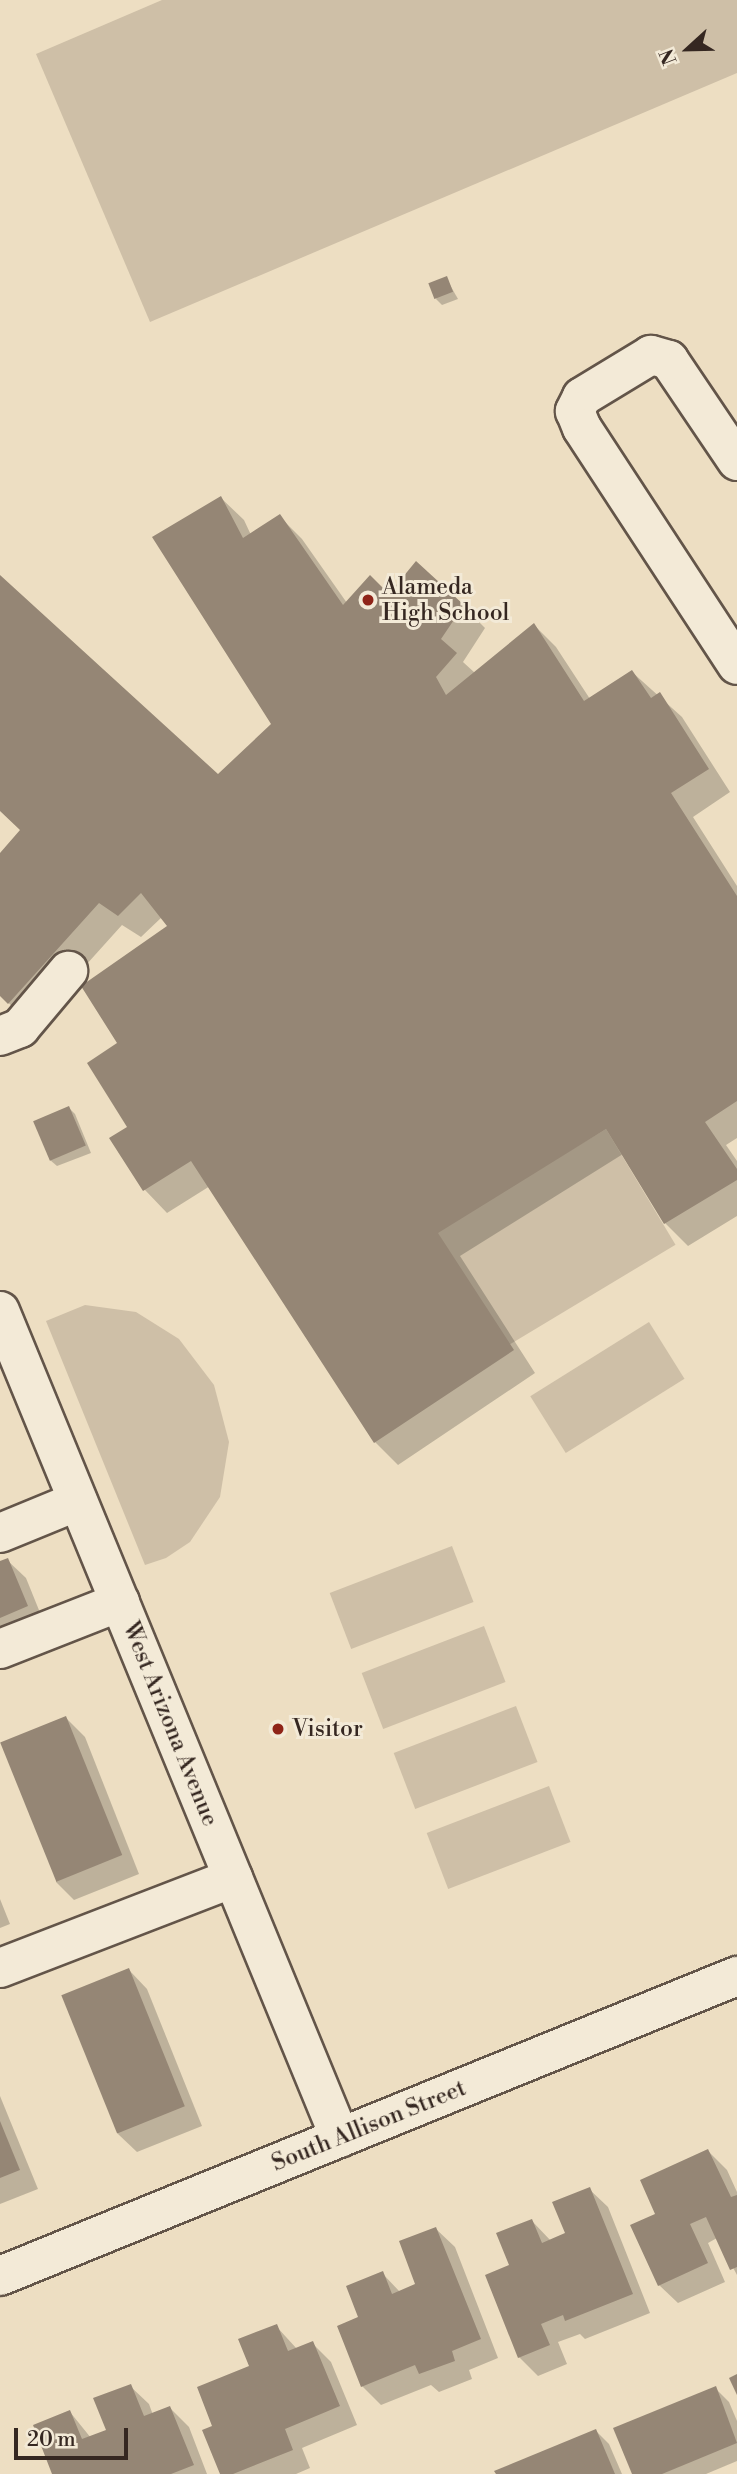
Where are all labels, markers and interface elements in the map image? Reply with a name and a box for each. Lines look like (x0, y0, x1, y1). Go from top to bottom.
north arrow (653, 14, 723, 84)
text: N (655, 45, 682, 68)
place label: Alameda High School (382, 573, 509, 627)
marker: Alameda High School (360, 592, 376, 608)
street label: West Arizona Avenue (116, 1618, 224, 1830)
place label: Visitor (292, 1715, 363, 1743)
marker: Visitor (270, 1721, 286, 1737)
street label: South Allison Street (268, 2074, 470, 2178)
scale bar (18, 2414, 131, 2458)
text: 20 m (27, 2427, 76, 2453)

